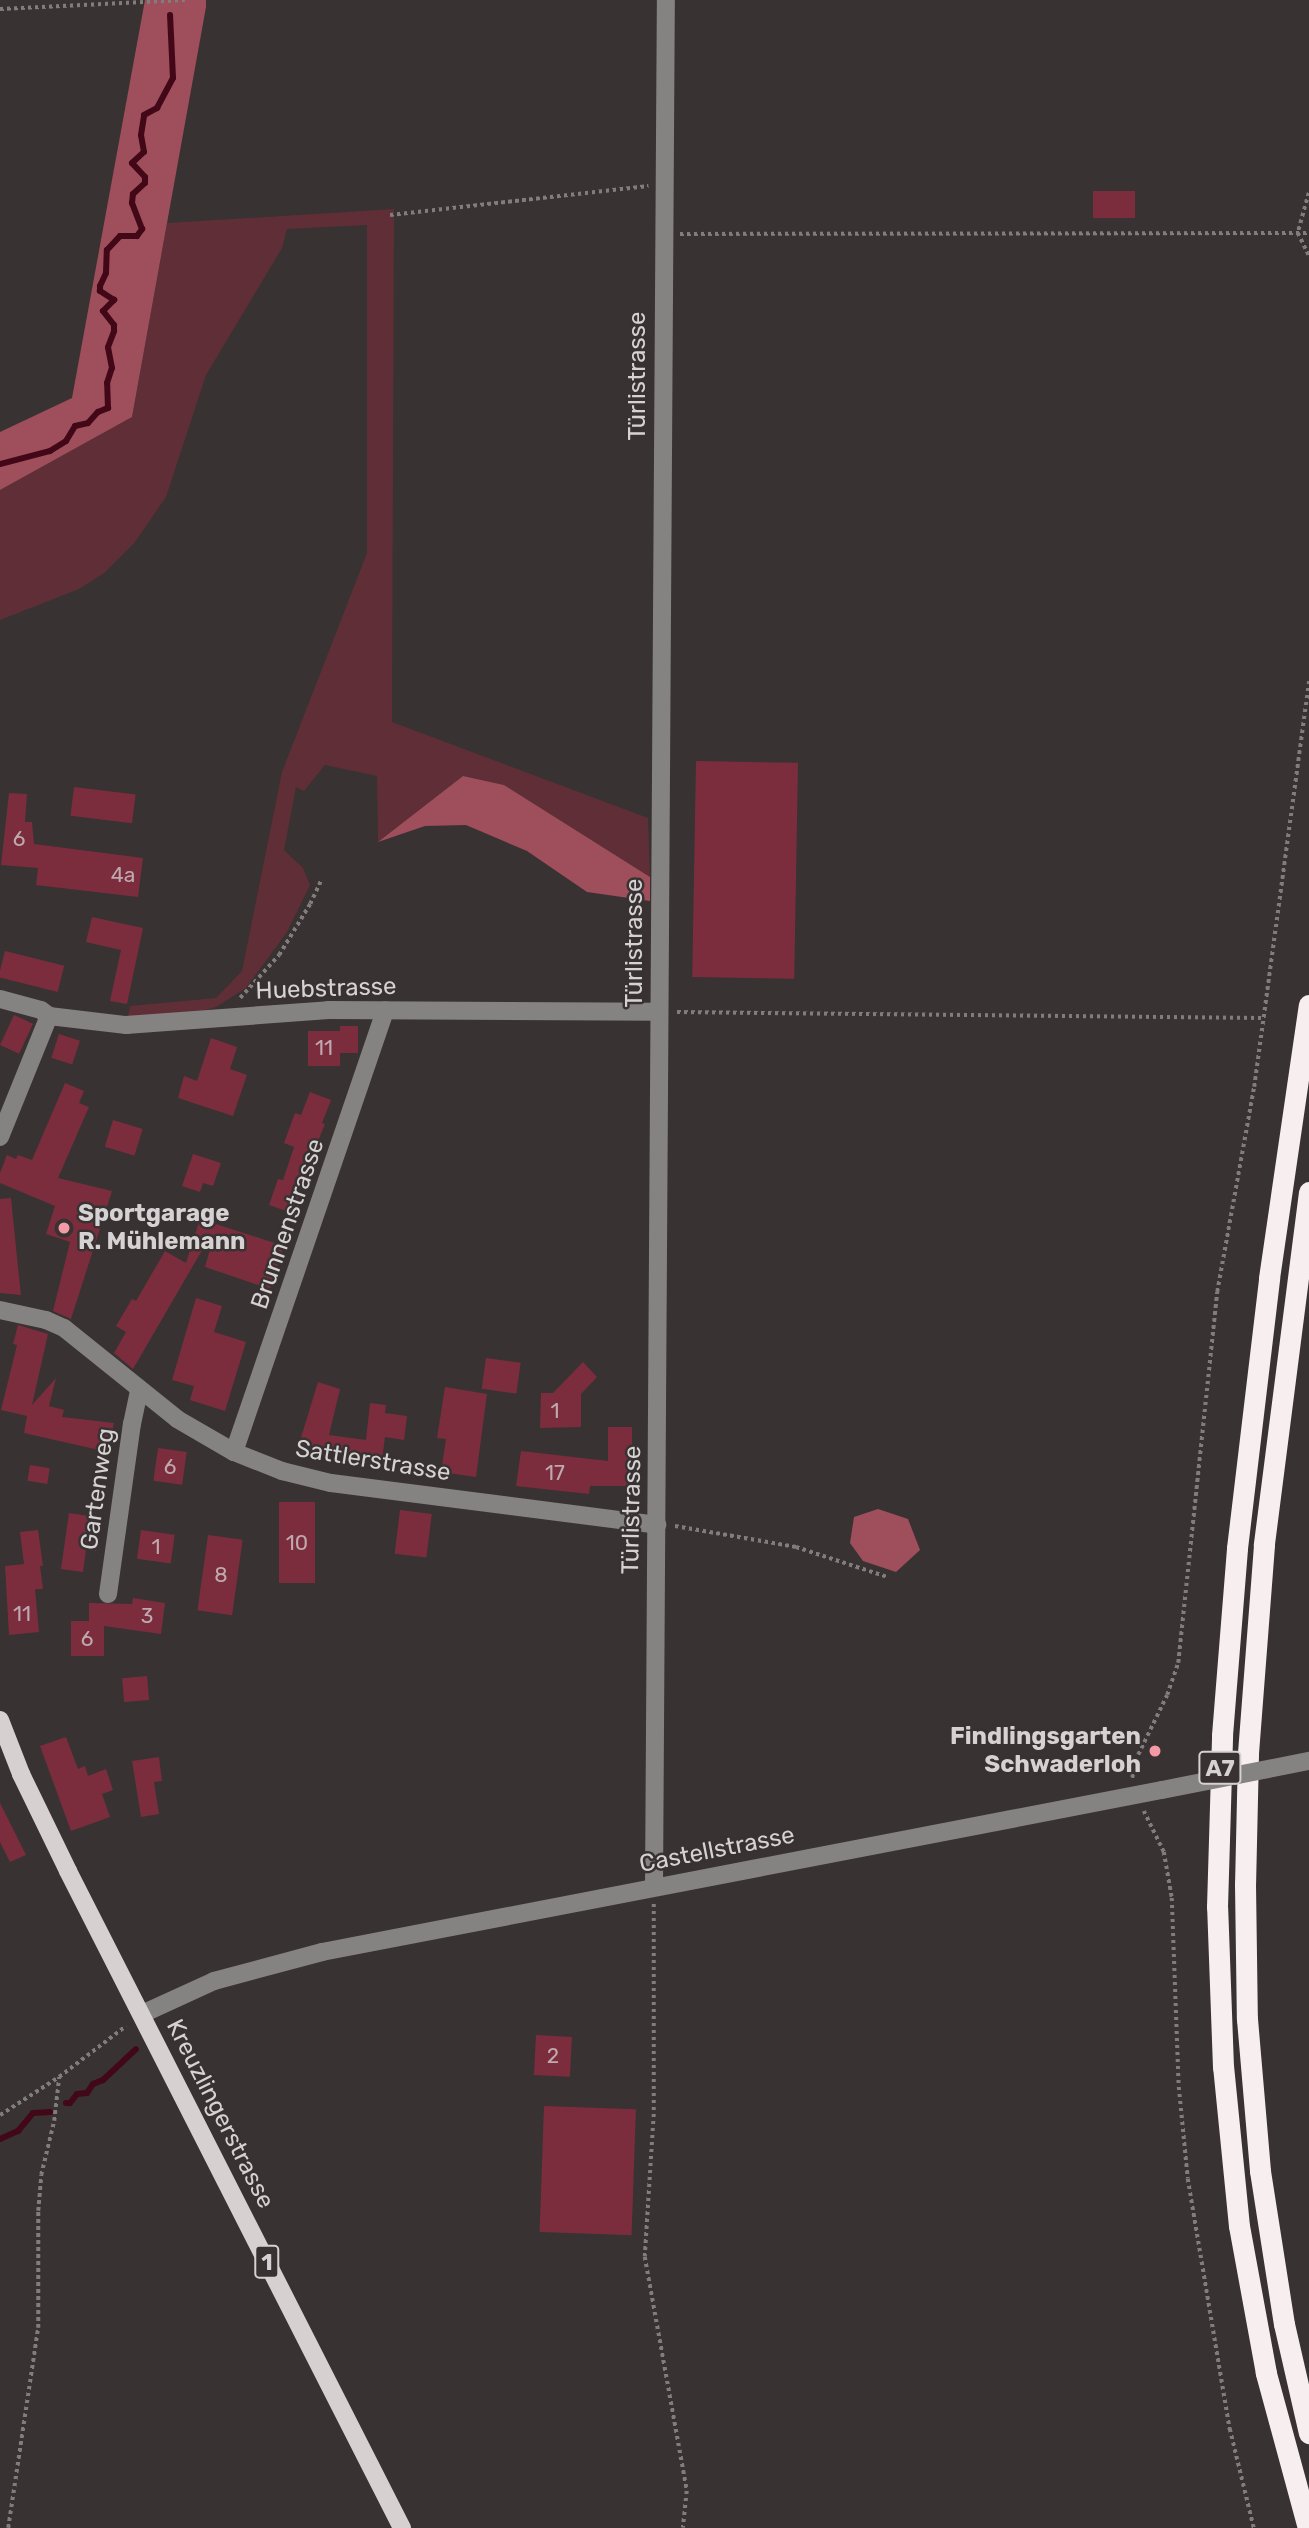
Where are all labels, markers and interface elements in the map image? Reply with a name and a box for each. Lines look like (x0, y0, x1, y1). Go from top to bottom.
street label: Türlistrasse (624, 312, 652, 440)
house number: 6 (13, 826, 25, 852)
house number: 4a (111, 862, 135, 888)
street label: Türlistrasse (621, 879, 649, 1007)
street label: Huebstrasse (255, 972, 397, 1006)
house number: 11 (315, 1035, 333, 1061)
street label: Brunnenstrasse (245, 1135, 331, 1313)
place label: Sportgarage R. Mühlemann (78, 1200, 245, 1256)
marker: Sportgarage R. Mühlemann (56, 1220, 72, 1236)
house number: 1 (551, 1398, 559, 1424)
street label: Gartenweg (75, 1426, 121, 1552)
street label: Sattlerstrasse (293, 1435, 453, 1487)
street label: Türlistrasse (616, 1445, 648, 1575)
house number: 6 (164, 1454, 176, 1480)
house number: 17 (545, 1460, 565, 1486)
house number: 10 (286, 1530, 308, 1556)
house number: 1 (152, 1534, 160, 1560)
house number: 8 (214, 1562, 228, 1588)
house number: 11 (13, 1601, 31, 1627)
house number: 3 (141, 1603, 153, 1629)
house number: 6 (81, 1626, 93, 1652)
place label: Findlingsgarten Schwaderloh (950, 1723, 1141, 1779)
marker: Findlingsgarten Schwaderloh (1147, 1743, 1163, 1759)
road number: A7 (1197, 1749, 1243, 1788)
street label: Castellstrasse (637, 1821, 797, 1879)
street label: Kreuzlingerstrasse (160, 2015, 280, 2213)
house number: 2 (547, 2043, 559, 2069)
road number: 1 (253, 2242, 281, 2282)

